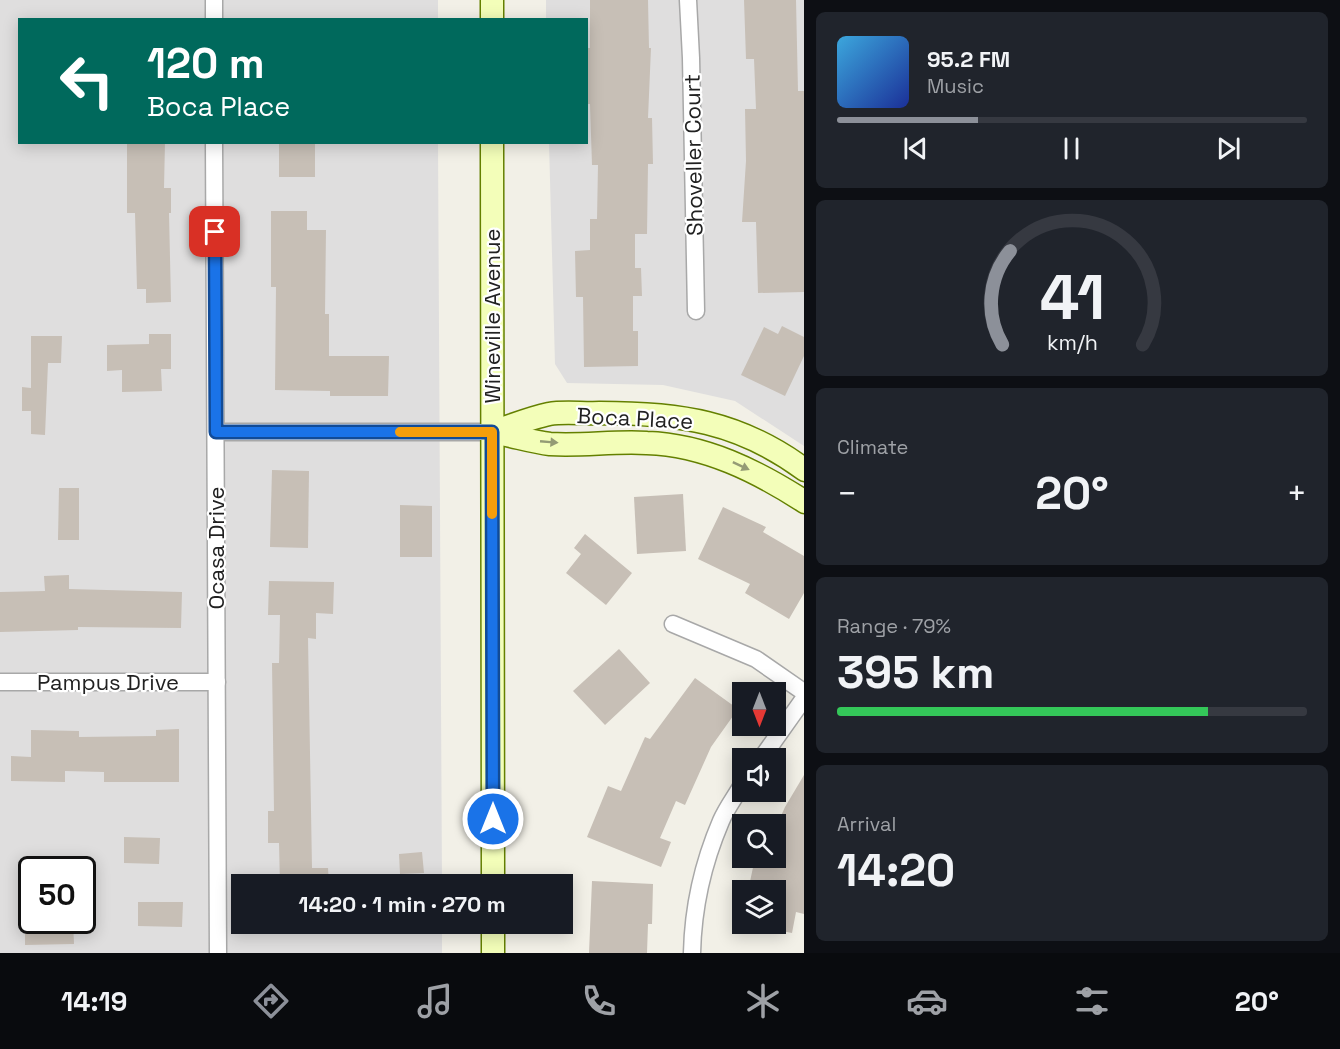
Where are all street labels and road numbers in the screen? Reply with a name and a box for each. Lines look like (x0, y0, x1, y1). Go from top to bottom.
street label: Shoveller Court (678, 74, 708, 236)
street label: Wineville Avenue (478, 229, 506, 403)
street label: Boca Place (576, 401, 694, 435)
street label: Ocasa Drive (202, 487, 230, 609)
street label: Pampus Drive (37, 668, 179, 696)

